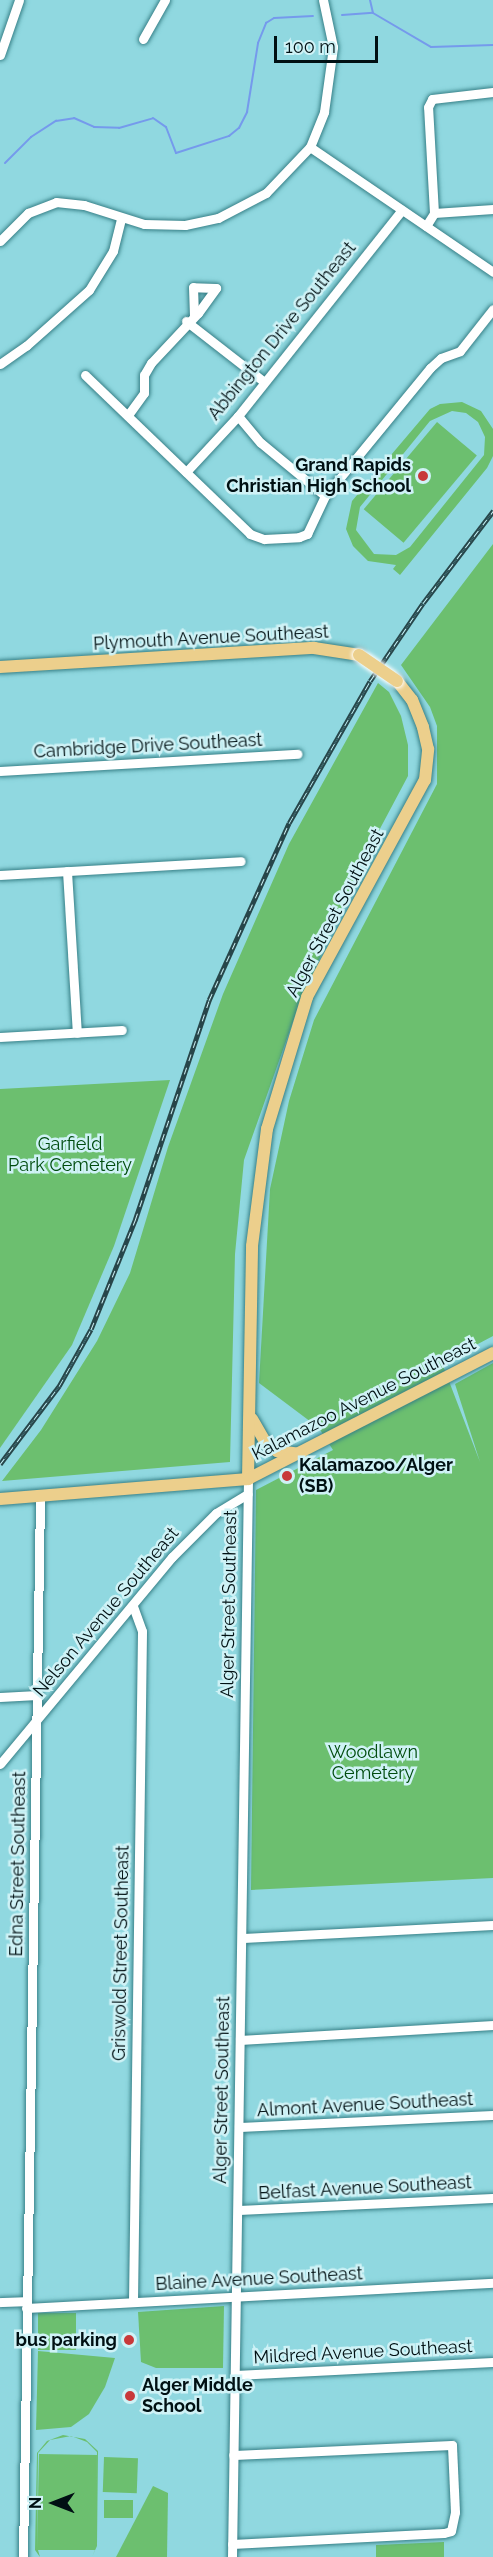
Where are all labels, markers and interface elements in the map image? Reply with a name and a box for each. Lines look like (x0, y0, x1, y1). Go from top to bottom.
scale bar (277, 24, 380, 62)
text: 100 m (285, 36, 336, 57)
street label: Abbington Drive Southeast (203, 238, 361, 424)
place label: Grand Rapids Christian High School (226, 455, 411, 498)
marker: Grand Rapids Christian High School (416, 469, 430, 483)
street label: Plymouth Avenue Southeast (92, 621, 330, 655)
street label: Cambridge Drive Southeast (33, 729, 263, 763)
street label: Alger Street Southeast (281, 825, 389, 1001)
park label: Garfield Park Cemetery (8, 1134, 132, 1176)
street label: Kalamazoo Avenue Southeast (248, 1333, 480, 1465)
place label: Kalamazoo/Alger (SB) (299, 1455, 453, 1498)
marker: Kalamazoo/Alger (SB) (280, 1469, 294, 1483)
street label: Alger Street Southeast (217, 1510, 241, 1698)
street label: Nelson Avenue Southeast (28, 1523, 184, 1701)
park label: Woodlawn Cemetery (328, 1742, 418, 1784)
street label: Edna Street Southeast (6, 1771, 30, 1957)
street label: Griswold Street Southeast (108, 1845, 134, 2061)
street label: Alger Street Southeast (210, 1996, 234, 2184)
street label: Almont Avenue Southeast (256, 2089, 474, 2121)
street label: Belfast Avenue Southeast (257, 2172, 473, 2204)
street label: Blaine Avenue Southeast (155, 2263, 363, 2295)
place label: bus parking (16, 2329, 117, 2351)
marker: bus parking (122, 2333, 136, 2347)
street label: Mildred Avenue Southeast (253, 2335, 473, 2369)
place label: Alger Middle School (142, 2375, 253, 2418)
marker: Alger Middle School (123, 2389, 137, 2403)
north arrow (24, 2473, 84, 2533)
text: N (26, 2497, 45, 2509)

